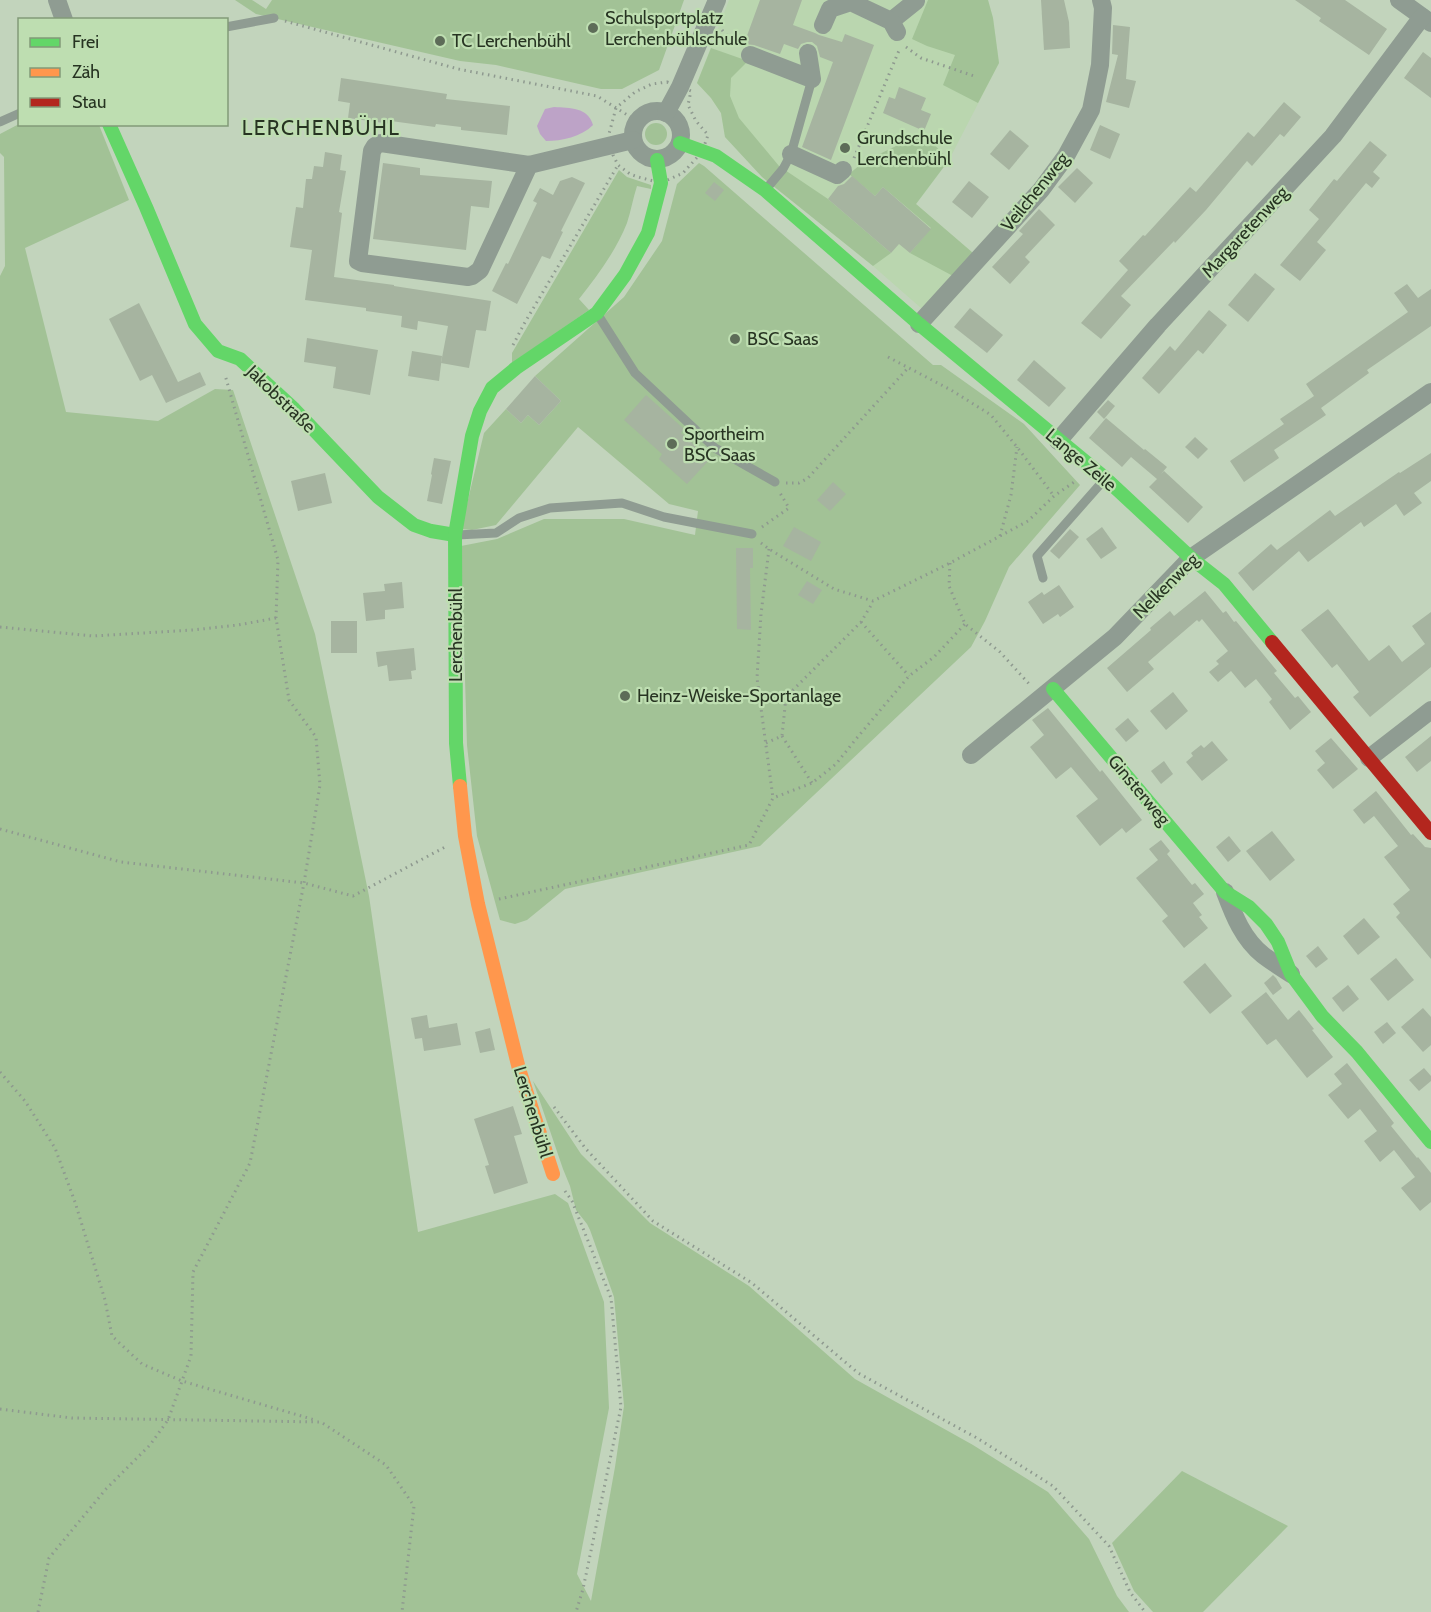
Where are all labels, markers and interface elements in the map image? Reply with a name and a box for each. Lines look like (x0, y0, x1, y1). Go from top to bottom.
place label: Schulsportplatz Lerchenbühlschule (605, 7, 747, 50)
legend (18, 18, 228, 126)
marker: Schulsportplatz Lerchenbühlschule (586, 21, 600, 35)
place label: TC Lerchenbühl (452, 30, 571, 52)
text: Frei (72, 31, 99, 53)
marker: TC Lerchenbühl (433, 34, 447, 48)
text: Zäh (72, 61, 100, 83)
text: Stau (72, 91, 106, 113)
district label: LERCHENBÜHL (242, 115, 400, 140)
place label: Grundschule Lerchenbühl (857, 127, 952, 170)
marker: Grundschule Lerchenbühl (838, 141, 852, 155)
street label: Veilchenweg (996, 147, 1074, 236)
street label: Margaretenweg (1197, 181, 1294, 282)
place label: BSC Saas (747, 328, 819, 350)
marker: BSC Saas (728, 332, 742, 346)
street label: Jakobstraße (241, 360, 320, 437)
place label: Sportheim BSC Saas (684, 423, 765, 466)
street label: Lange Zeile (1041, 424, 1121, 496)
marker: Sportheim BSC Saas (665, 437, 679, 451)
street label: Nelkenweg (1129, 548, 1204, 623)
street label: Lerchenbühl (445, 587, 467, 682)
place label: Heinz-Weiske-Sportanlage (637, 685, 841, 707)
marker: Heinz-Weiske-Sportanlage (618, 689, 632, 703)
street label: Ginsterweg (1103, 750, 1176, 831)
street label: Lerchenbühl (509, 1064, 557, 1161)

